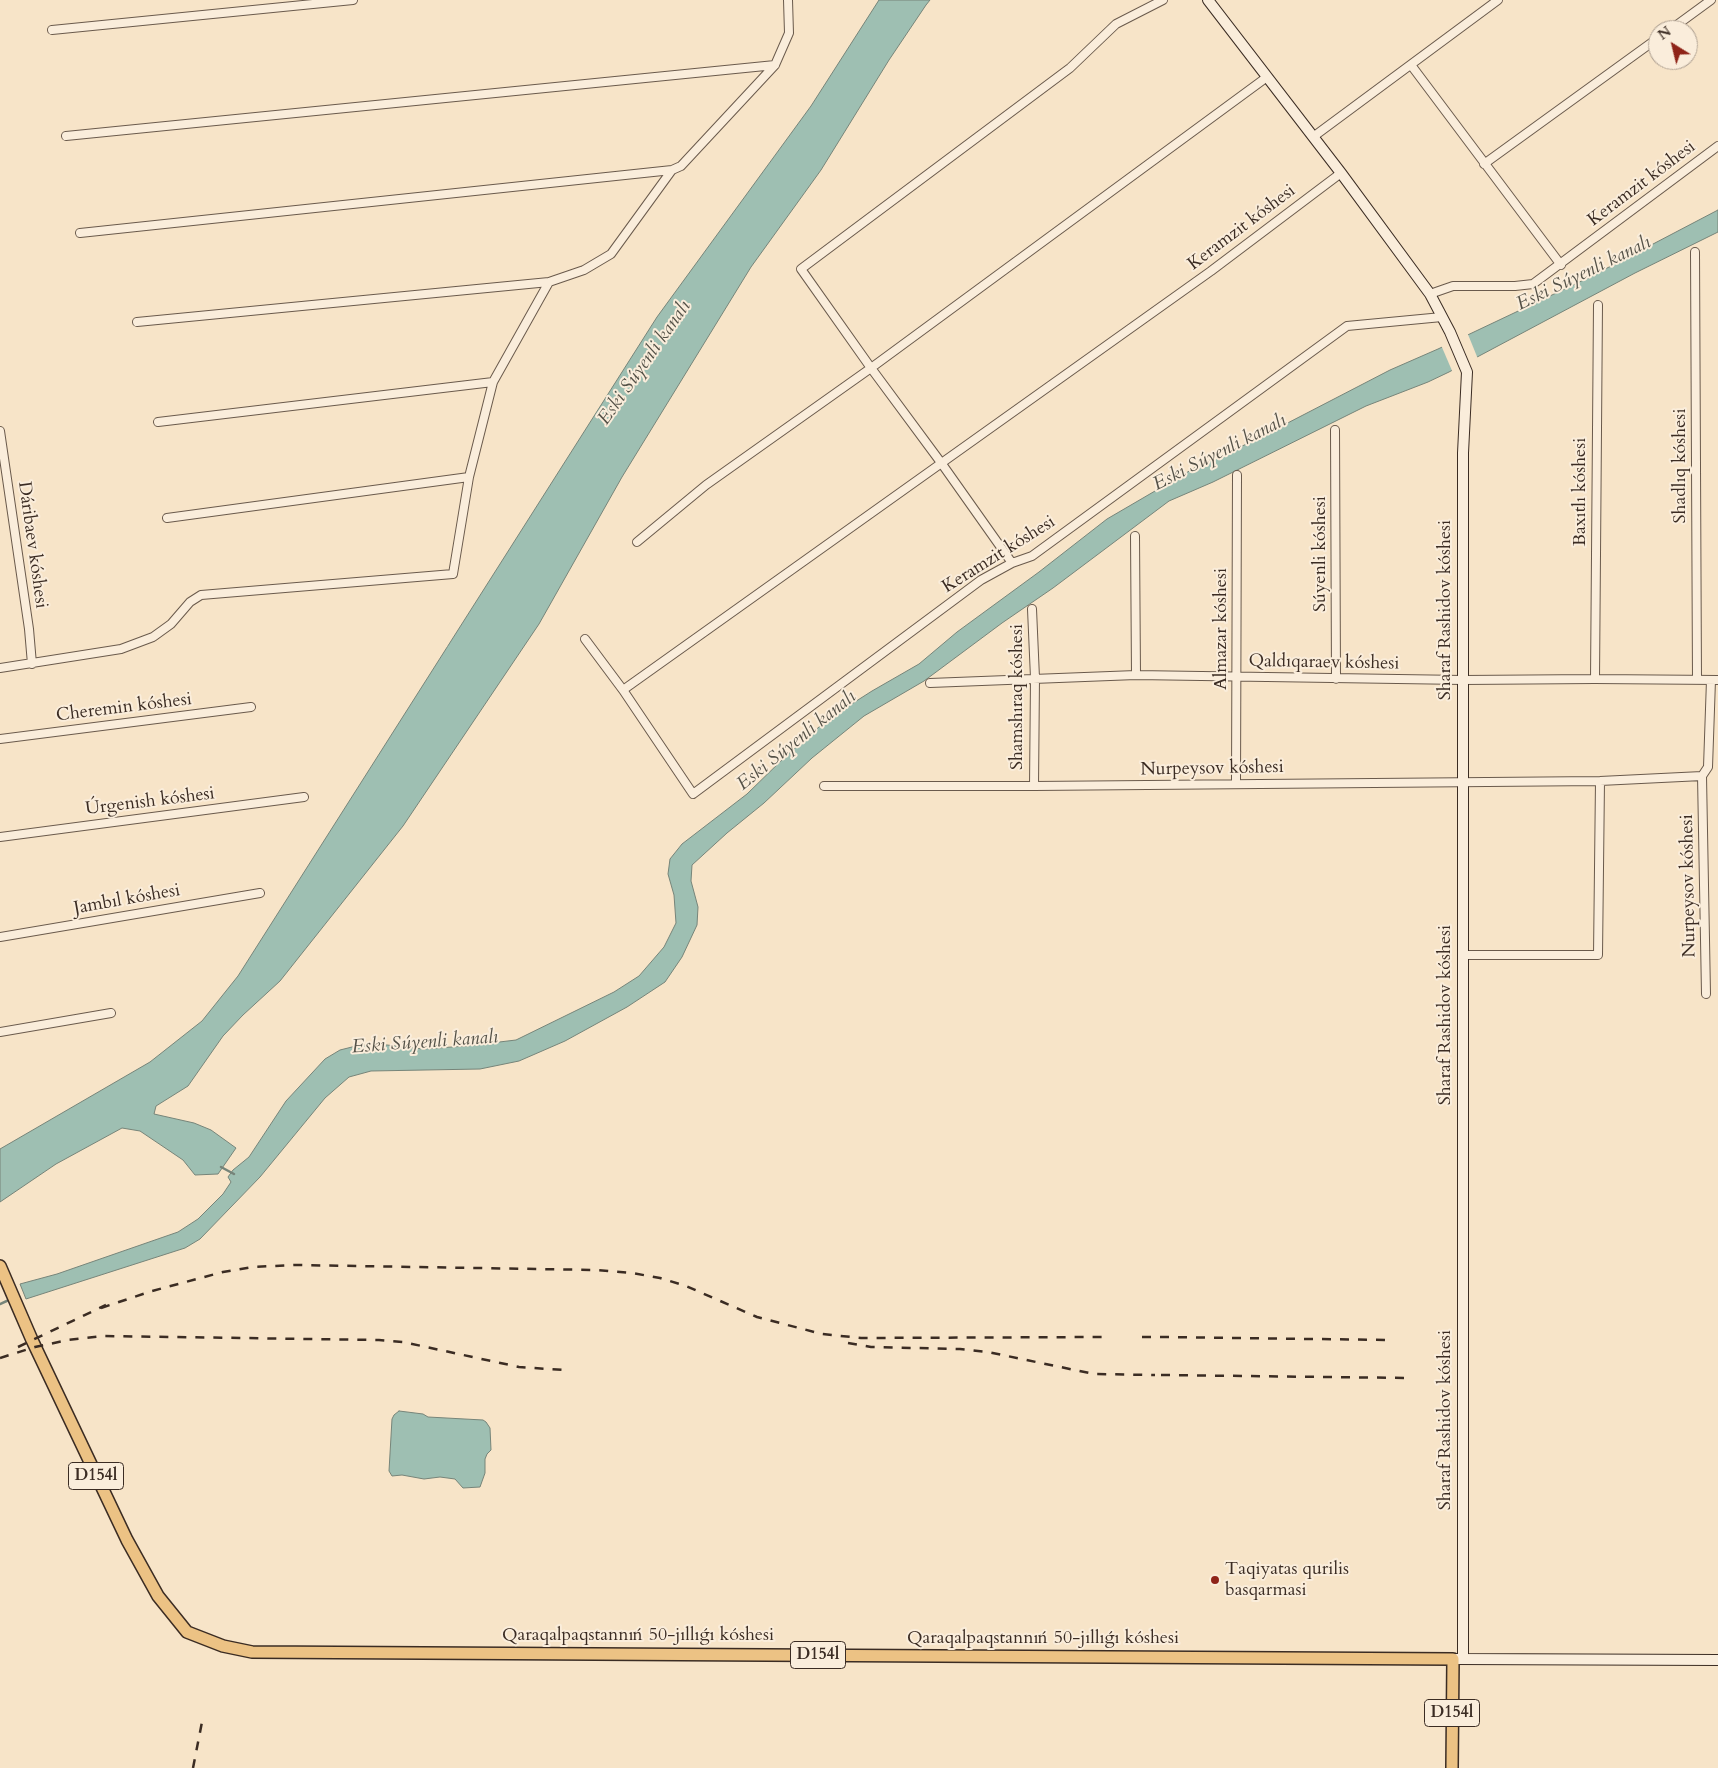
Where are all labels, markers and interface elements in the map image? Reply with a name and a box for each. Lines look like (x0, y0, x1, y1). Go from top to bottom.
north arrow (1648, 20, 1698, 70)
text: N (1654, 22, 1675, 45)
street label: Keramzit kóshesi (1584, 136, 1700, 232)
street label: Keramzit kóshesi (1184, 180, 1300, 276)
water label: Eski Súyenli kanalı (1513, 232, 1655, 316)
water label: Eski Súyenli kanalı (594, 296, 696, 430)
street label: Shadlıq kóshesi (1670, 409, 1692, 523)
water label: Eski Súyenli kanalı (1149, 410, 1291, 496)
street label: Baxıtlı kóshesi (1570, 438, 1592, 546)
street label: Dáribaev kóshesi (12, 480, 52, 610)
street label: Súyenli kóshesi (1310, 496, 1332, 612)
street label: Keramzit kóshesi (938, 512, 1060, 598)
street label: Sharaf Rashidov kóshesi (1435, 520, 1457, 700)
street label: Almazar kóshesi (1211, 568, 1233, 690)
street label: Shamshıraq kóshesi (1007, 624, 1029, 770)
street label: Qaldıqaraev kóshesi (1248, 651, 1400, 675)
water label: Eski Súyenli kanalı (733, 686, 861, 796)
street label: Cheremin kóshesi (55, 689, 193, 727)
street label: Nurpeysov kóshesi (1140, 757, 1284, 781)
street label: Úrgenish kóshesi (84, 783, 216, 821)
street label: Nurpeysov kóshesi (1677, 814, 1701, 958)
street label: Jambıl kóshesi (72, 880, 182, 920)
street label: Sharaf Rashidov kóshesi (1435, 925, 1457, 1105)
water label: Eski Súyenli kanalı (351, 1027, 499, 1059)
street label: Sharaf Rashidov kóshesi (1435, 1330, 1457, 1510)
road number: D154l (68, 1462, 124, 1490)
place label: Taqiyatas qurilis basqarmasi (1225, 1559, 1349, 1602)
marker: Taqiyatas qurilis basqarmasi (1209, 1574, 1221, 1586)
street label: Qaraqalpaqstannıń 50-jıllıǵı kóshesi (502, 1625, 774, 1647)
street label: Qaraqalpaqstannıń 50-jıllıǵı kóshesi (907, 1628, 1179, 1650)
road number: D154l (790, 1642, 846, 1668)
road number: D154l (1424, 1700, 1480, 1726)

